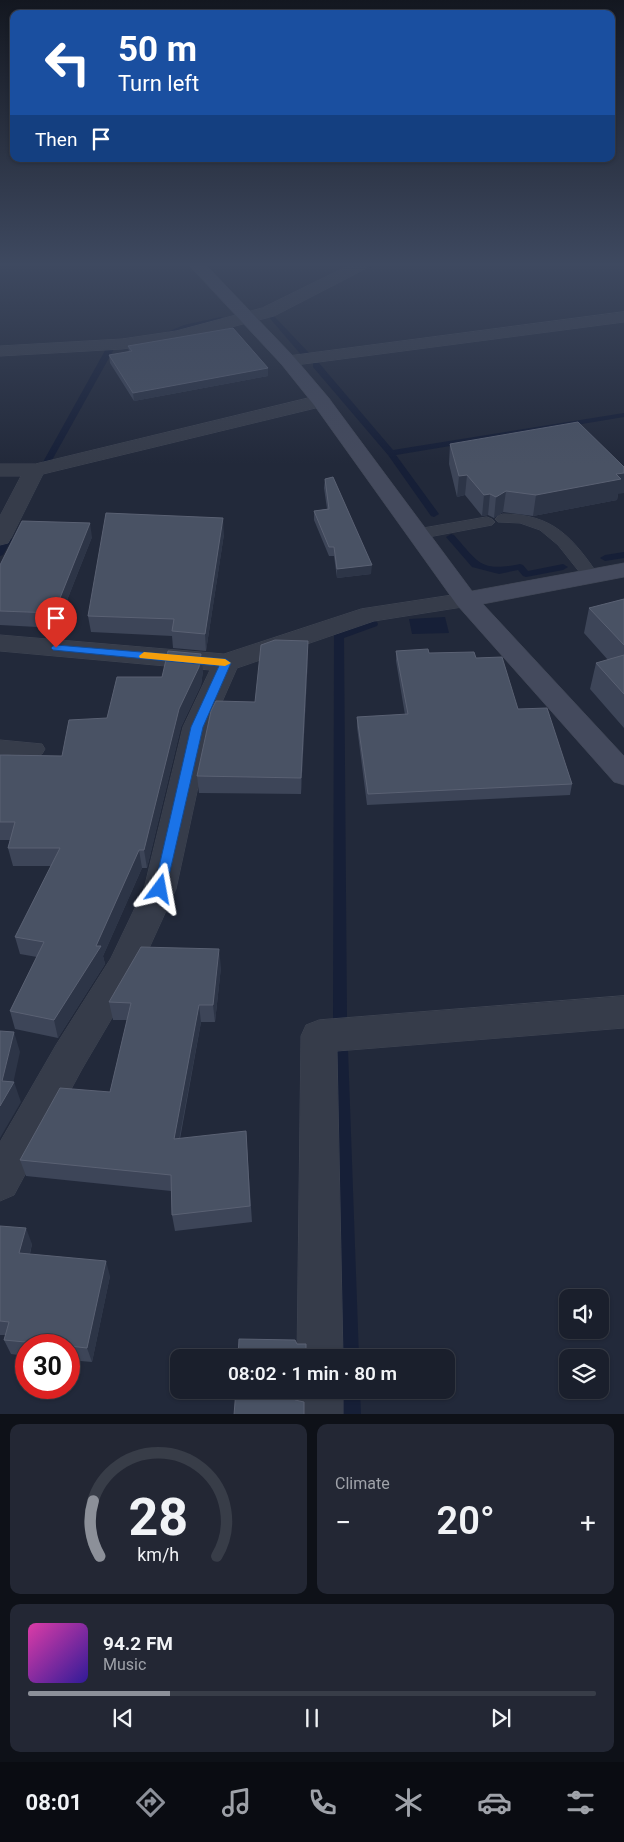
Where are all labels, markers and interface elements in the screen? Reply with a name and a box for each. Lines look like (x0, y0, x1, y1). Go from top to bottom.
text: 50 m (118, 29, 197, 70)
icon: left (35, 30, 100, 95)
text: Turn left (118, 71, 199, 96)
icon: arrive (87, 125, 115, 153)
text: Then (35, 128, 77, 151)
pin (35, 597, 77, 648)
icon: arrive (42, 604, 70, 632)
position arrow (133, 862, 185, 914)
map controls (559, 1289, 609, 1399)
button: sound (559, 1289, 609, 1339)
speed limit sign: 30 (15, 1334, 80, 1399)
button: layers (559, 1349, 609, 1399)
text: 08:02 · 1 min · 80 m (228, 1362, 397, 1385)
text: Climate (335, 1474, 390, 1493)
text: 28 (129, 1487, 188, 1548)
text: 20° (437, 1499, 495, 1543)
text: − (335, 1506, 351, 1539)
text: + (580, 1506, 596, 1539)
text: km/h (138, 1544, 179, 1565)
text: 94.2 FM (103, 1632, 173, 1655)
text: Music (103, 1655, 146, 1674)
icon: previous (109, 1704, 137, 1732)
icon: pause (298, 1704, 326, 1732)
icon: next (487, 1704, 515, 1732)
icon: directions (133, 1785, 168, 1820)
icon: music (219, 1785, 254, 1820)
icon: phone (305, 1785, 340, 1820)
icon: climate (391, 1785, 426, 1820)
icon: car (477, 1785, 512, 1820)
icon: filters (563, 1785, 598, 1820)
text: 08:01 (26, 1790, 82, 1815)

